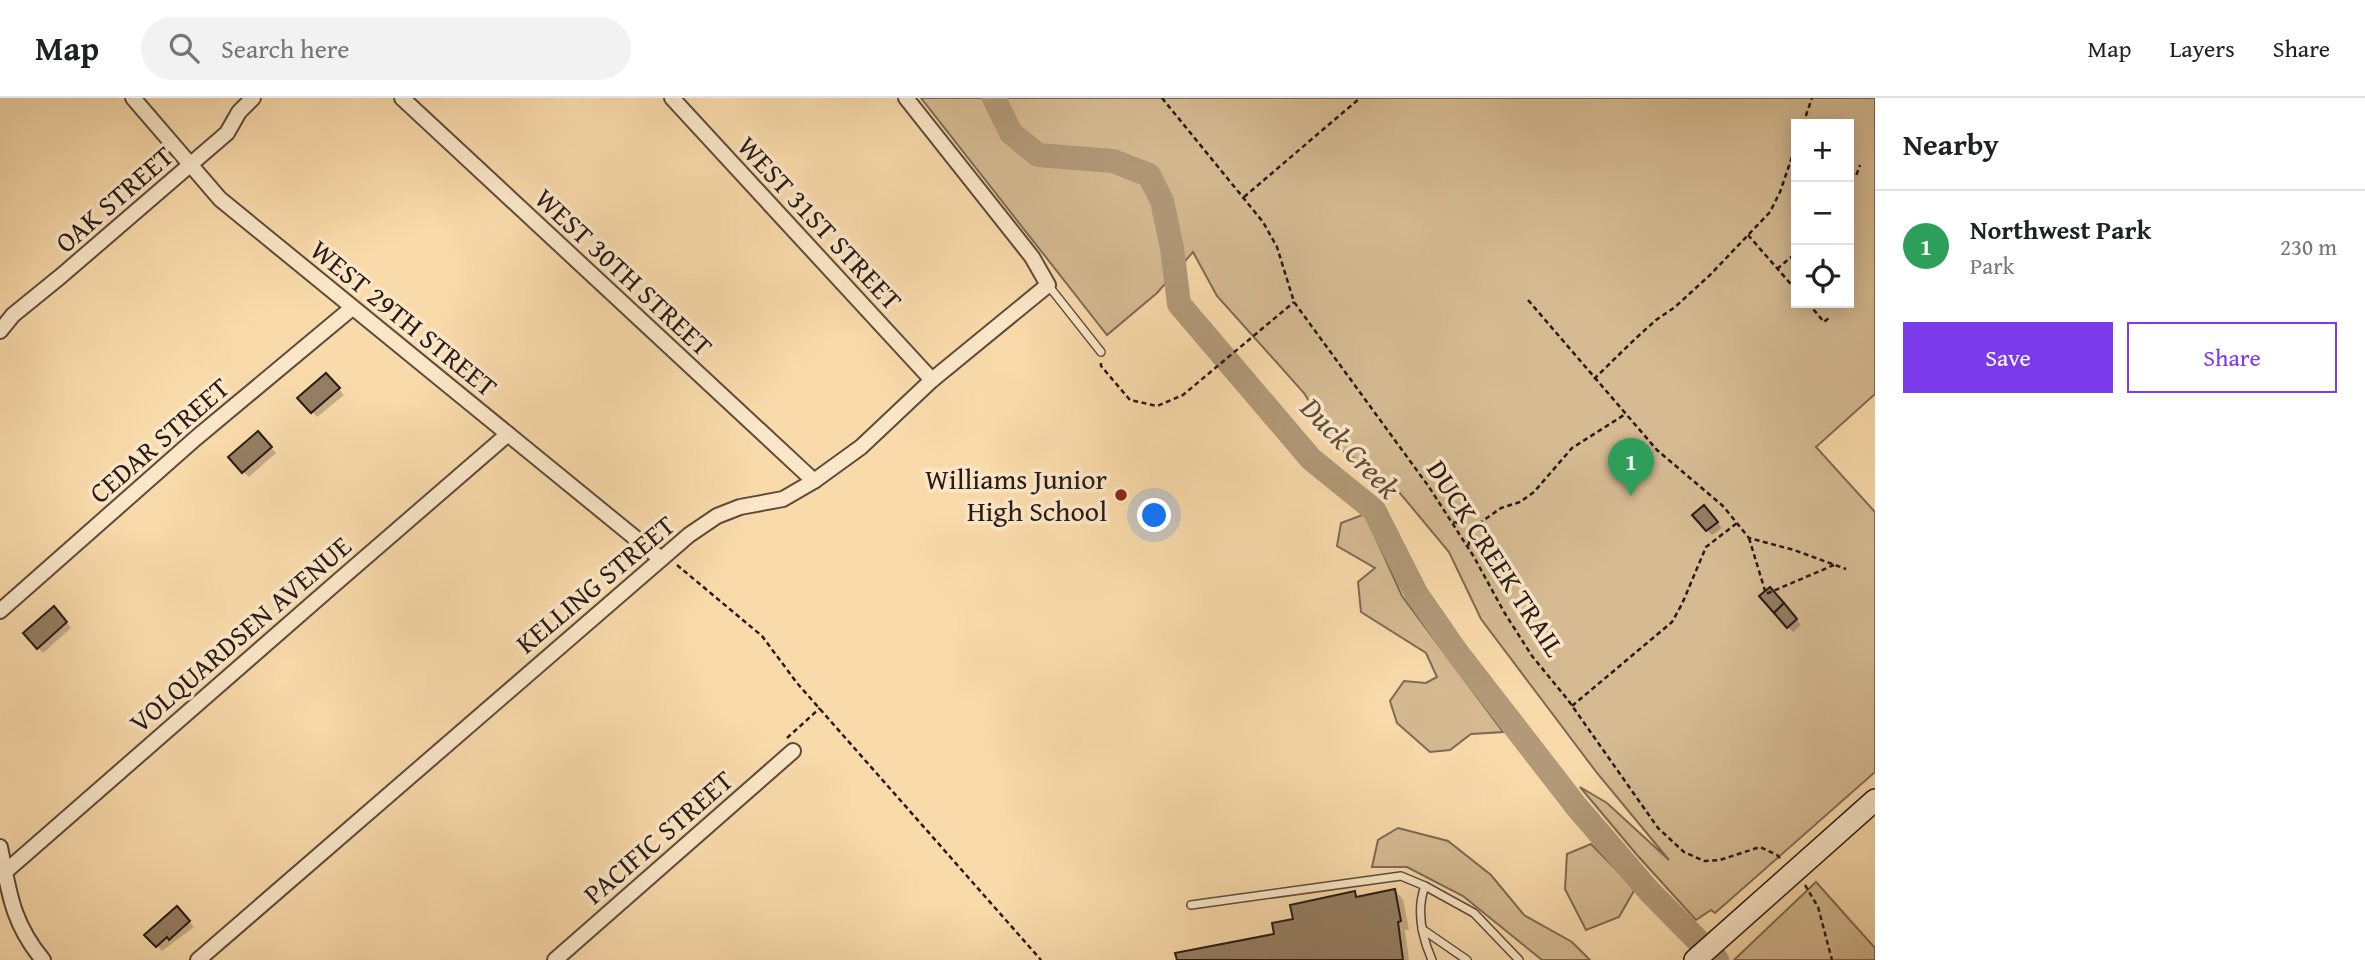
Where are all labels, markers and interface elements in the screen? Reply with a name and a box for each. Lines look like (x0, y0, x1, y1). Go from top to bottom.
search box (141, 17, 631, 80)
text: Map (35, 24, 99, 72)
icon: search (165, 29, 203, 67)
text: Search here (221, 29, 349, 68)
text: Map (2088, 31, 2131, 66)
text: Layers (2169, 31, 2235, 66)
text: Share (2273, 31, 2330, 66)
map controls (1791, 119, 1854, 308)
button: + (1791, 119, 1854, 182)
text: Nearby (1903, 122, 1999, 166)
street label: WEST 31ST STREET (728, 126, 912, 319)
street label: OAK STREET (45, 135, 182, 262)
street label: WEST 30TH STREET (526, 178, 723, 365)
button: − (1791, 182, 1854, 245)
text: Northwest Park (1970, 210, 2151, 249)
street label: WEST 29TH STREET (302, 229, 507, 406)
text: 1 (1920, 230, 1932, 263)
text: 230 m (2280, 230, 2337, 263)
button: locate (1791, 245, 1854, 308)
text: Park (1970, 249, 2014, 282)
button: Save (1903, 322, 2113, 393)
button: Share (2127, 322, 2337, 393)
street label: CEDAR STREET (79, 367, 238, 512)
water label: Duck Creek (1290, 386, 1411, 508)
pin: 1 (1608, 438, 1654, 496)
street label: DUCK CREEK TRAIL (1417, 451, 1576, 664)
place label: Williams Junior High School (925, 458, 1107, 531)
marker: Williams Junior High School (1113, 487, 1129, 503)
your location (1137, 498, 1171, 532)
street label: KELLING STREET (506, 504, 684, 663)
street label: VOLQUARDSEN AVENUE (120, 525, 360, 742)
street label: PACIFIC STREET (574, 760, 742, 913)

